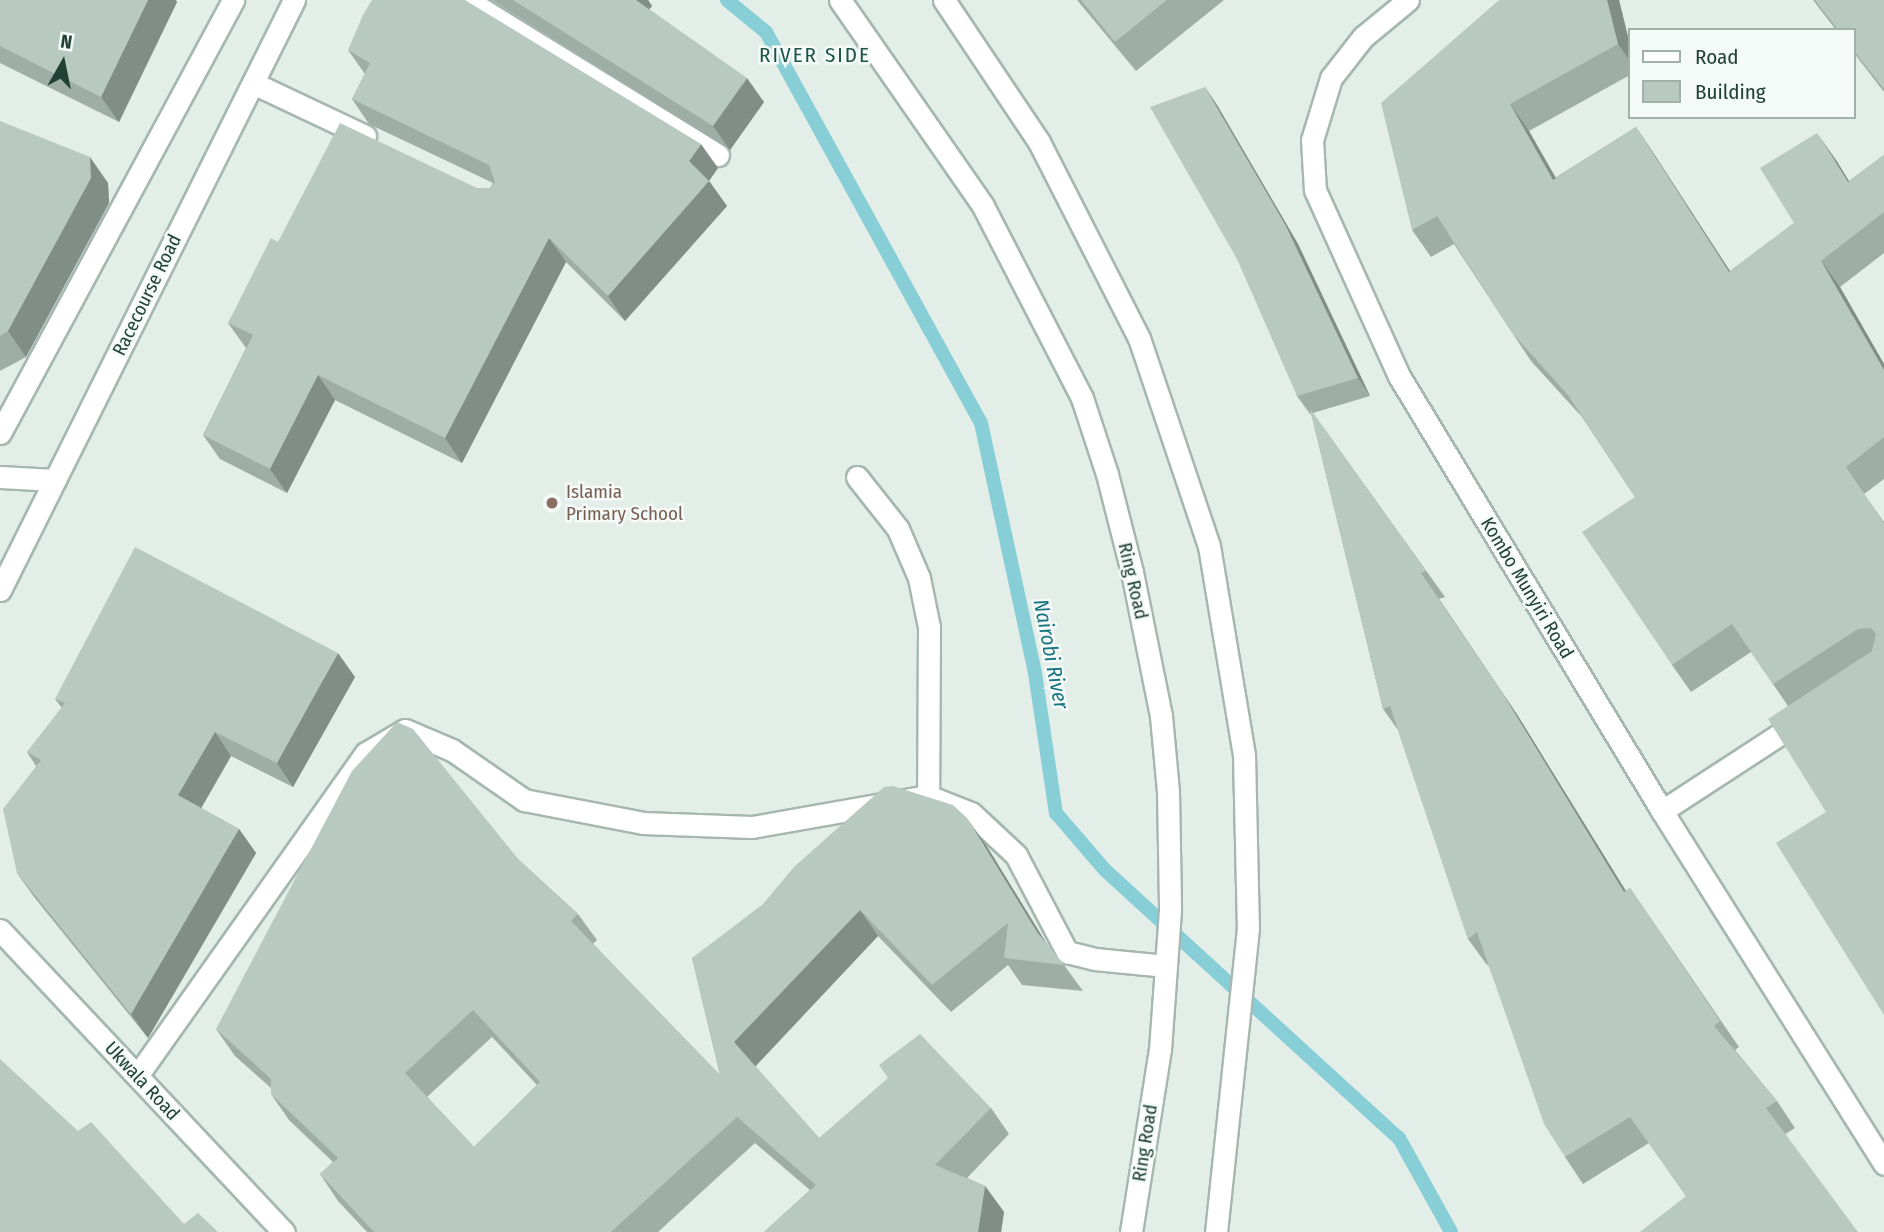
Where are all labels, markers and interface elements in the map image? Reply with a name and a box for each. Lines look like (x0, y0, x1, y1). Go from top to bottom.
north arrow (28, 28, 98, 98)
legend (1629, 28, 1856, 119)
text: N (59, 30, 74, 54)
district label: RIVER SIDE (760, 42, 870, 68)
text: Road (1695, 44, 1739, 70)
text: Building (1695, 79, 1766, 105)
street label: Racecourse Road (108, 231, 186, 359)
place label: Islamia Primary School (566, 481, 683, 525)
marker: Islamia Primary School (544, 495, 560, 511)
street label: Kombo Munyiri Road (1476, 513, 1578, 663)
street label: Ring Road (1113, 540, 1153, 622)
water label: Nairobi River (1028, 597, 1074, 711)
street label: Ukwala Road (100, 1037, 184, 1125)
street label: Ring Road (1128, 1103, 1162, 1183)

